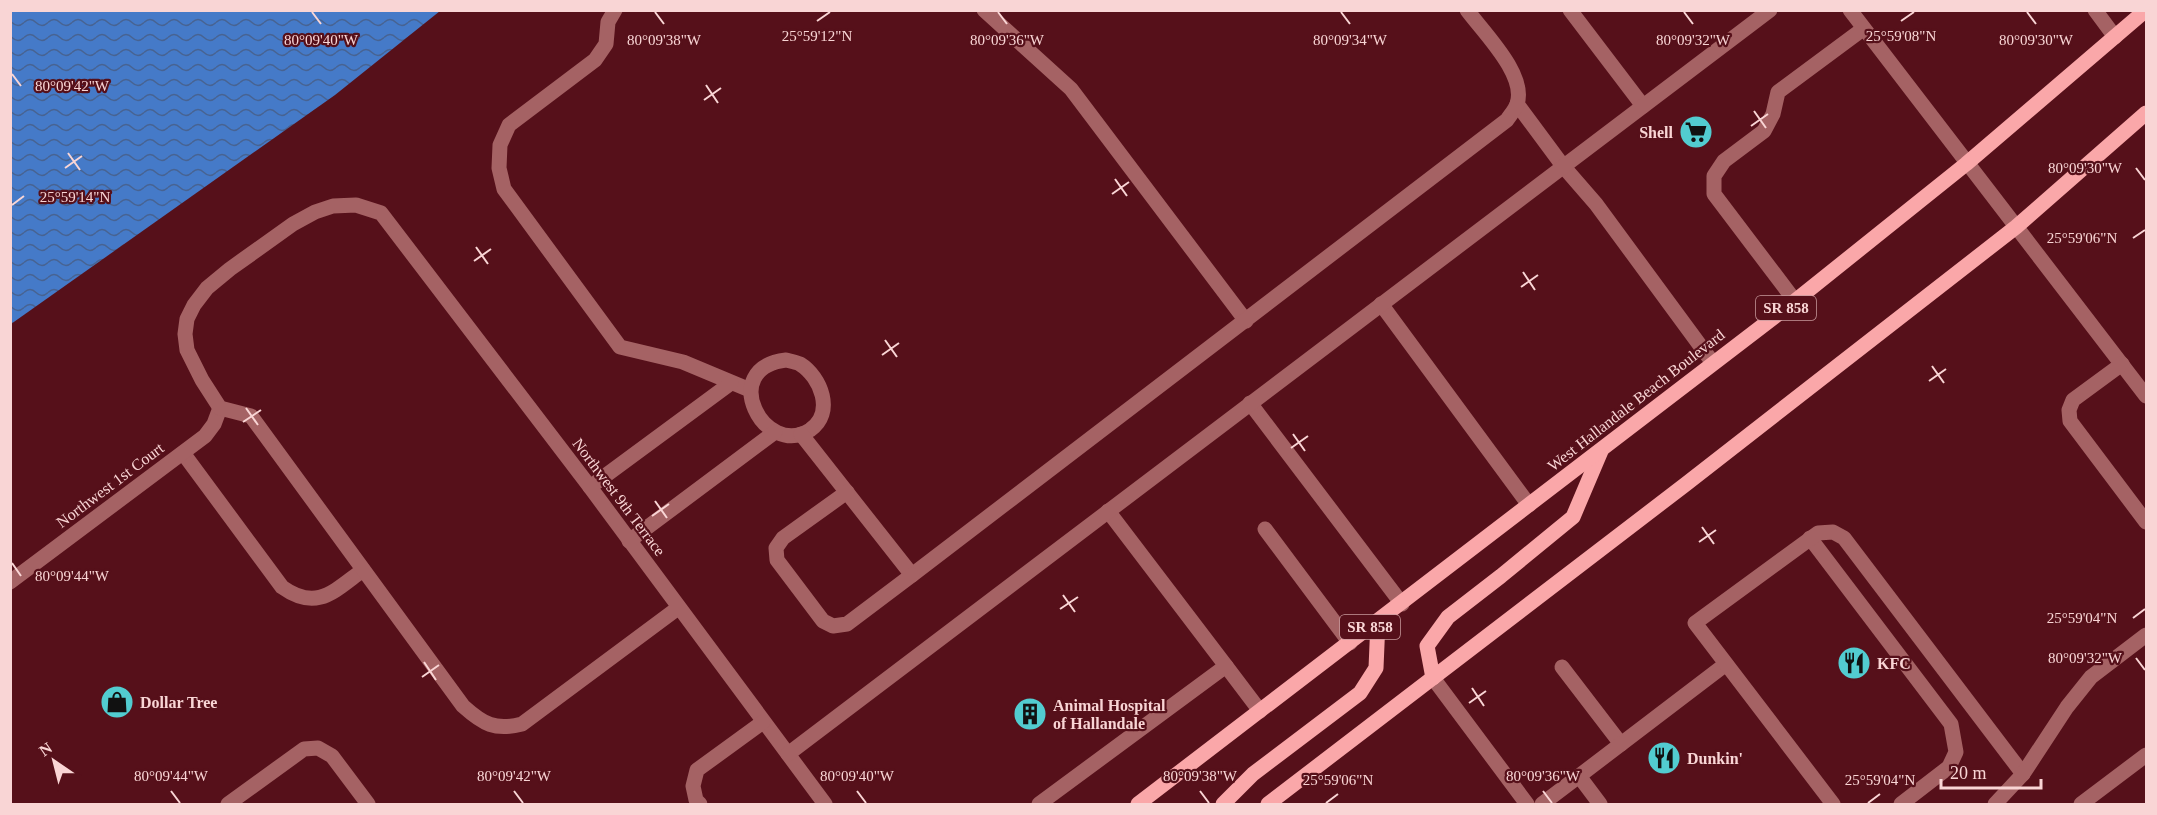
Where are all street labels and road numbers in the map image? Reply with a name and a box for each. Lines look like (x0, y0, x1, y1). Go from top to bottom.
road number: SR 858 (1756, 296, 1816, 320)
street label: West Hallandale Beach Boulevard (1544, 326, 1728, 474)
street label: Northwest 9th Terrace (569, 435, 669, 559)
street label: Northwest 1st Court (53, 439, 167, 531)
road number: SR 858 (1340, 615, 1400, 639)

